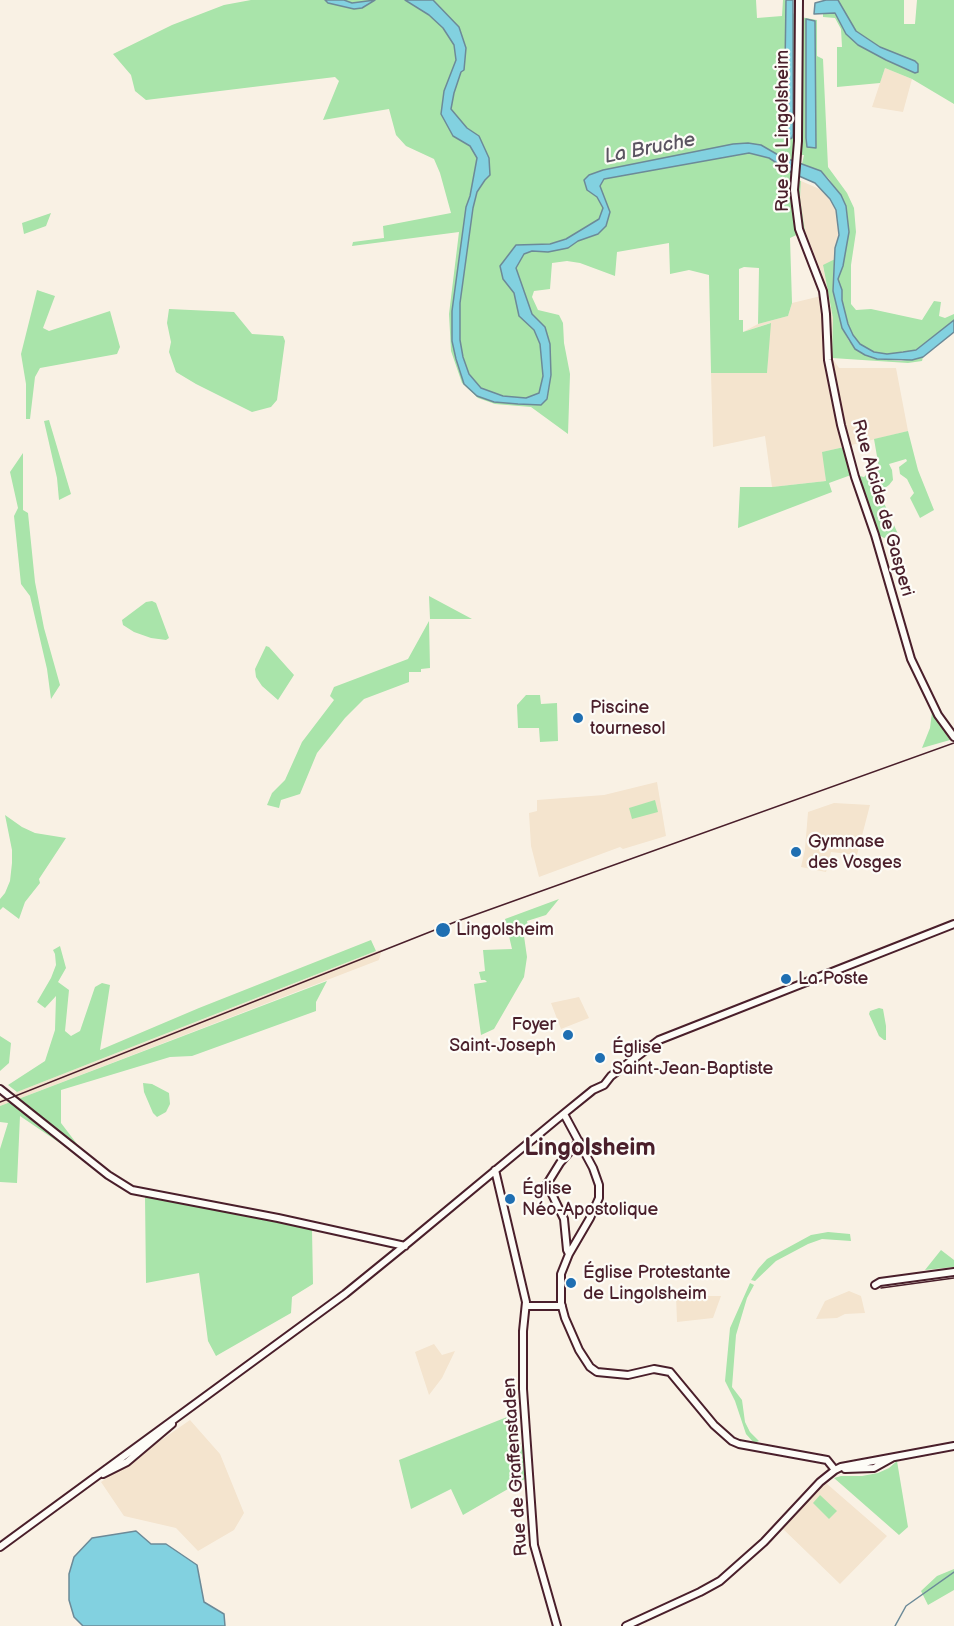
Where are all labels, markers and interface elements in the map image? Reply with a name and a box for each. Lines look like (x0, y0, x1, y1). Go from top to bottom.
street label: Rue de Lingolsheim (772, 50, 794, 212)
water label: La Bruche (602, 128, 698, 170)
street label: Rue Alcide de Gasperi (846, 417, 918, 599)
place label: Piscine tournesol (590, 697, 666, 740)
marker: Piscine tournesol (571, 711, 585, 725)
place label: Gymnase des Vosges (808, 831, 902, 874)
marker: Gymnase des Vosges (789, 845, 803, 859)
place label: Lingolsheim (456, 919, 554, 941)
marker: Lingolsheim (434, 921, 452, 939)
place label: La Poste (798, 968, 868, 990)
marker: La Poste (779, 972, 793, 986)
place label: Foyer Saint-Joseph (449, 1014, 556, 1056)
marker: Foyer Saint-Joseph (561, 1028, 575, 1042)
place label: Église Saint-Jean-Baptiste (612, 1037, 773, 1080)
marker: Église Saint-Jean-Baptiste (593, 1051, 607, 1065)
district label: Lingolsheim (524, 1135, 656, 1163)
place label: Église Néo-Apostolique (522, 1178, 658, 1220)
marker: Église Néo-Apostolique (503, 1192, 517, 1206)
place label: Église Protestante de Lingolsheim (583, 1262, 731, 1304)
marker: Église Protestante de Lingolsheim (564, 1276, 578, 1290)
street label: Rue de Graffenstaden (499, 1377, 533, 1557)

